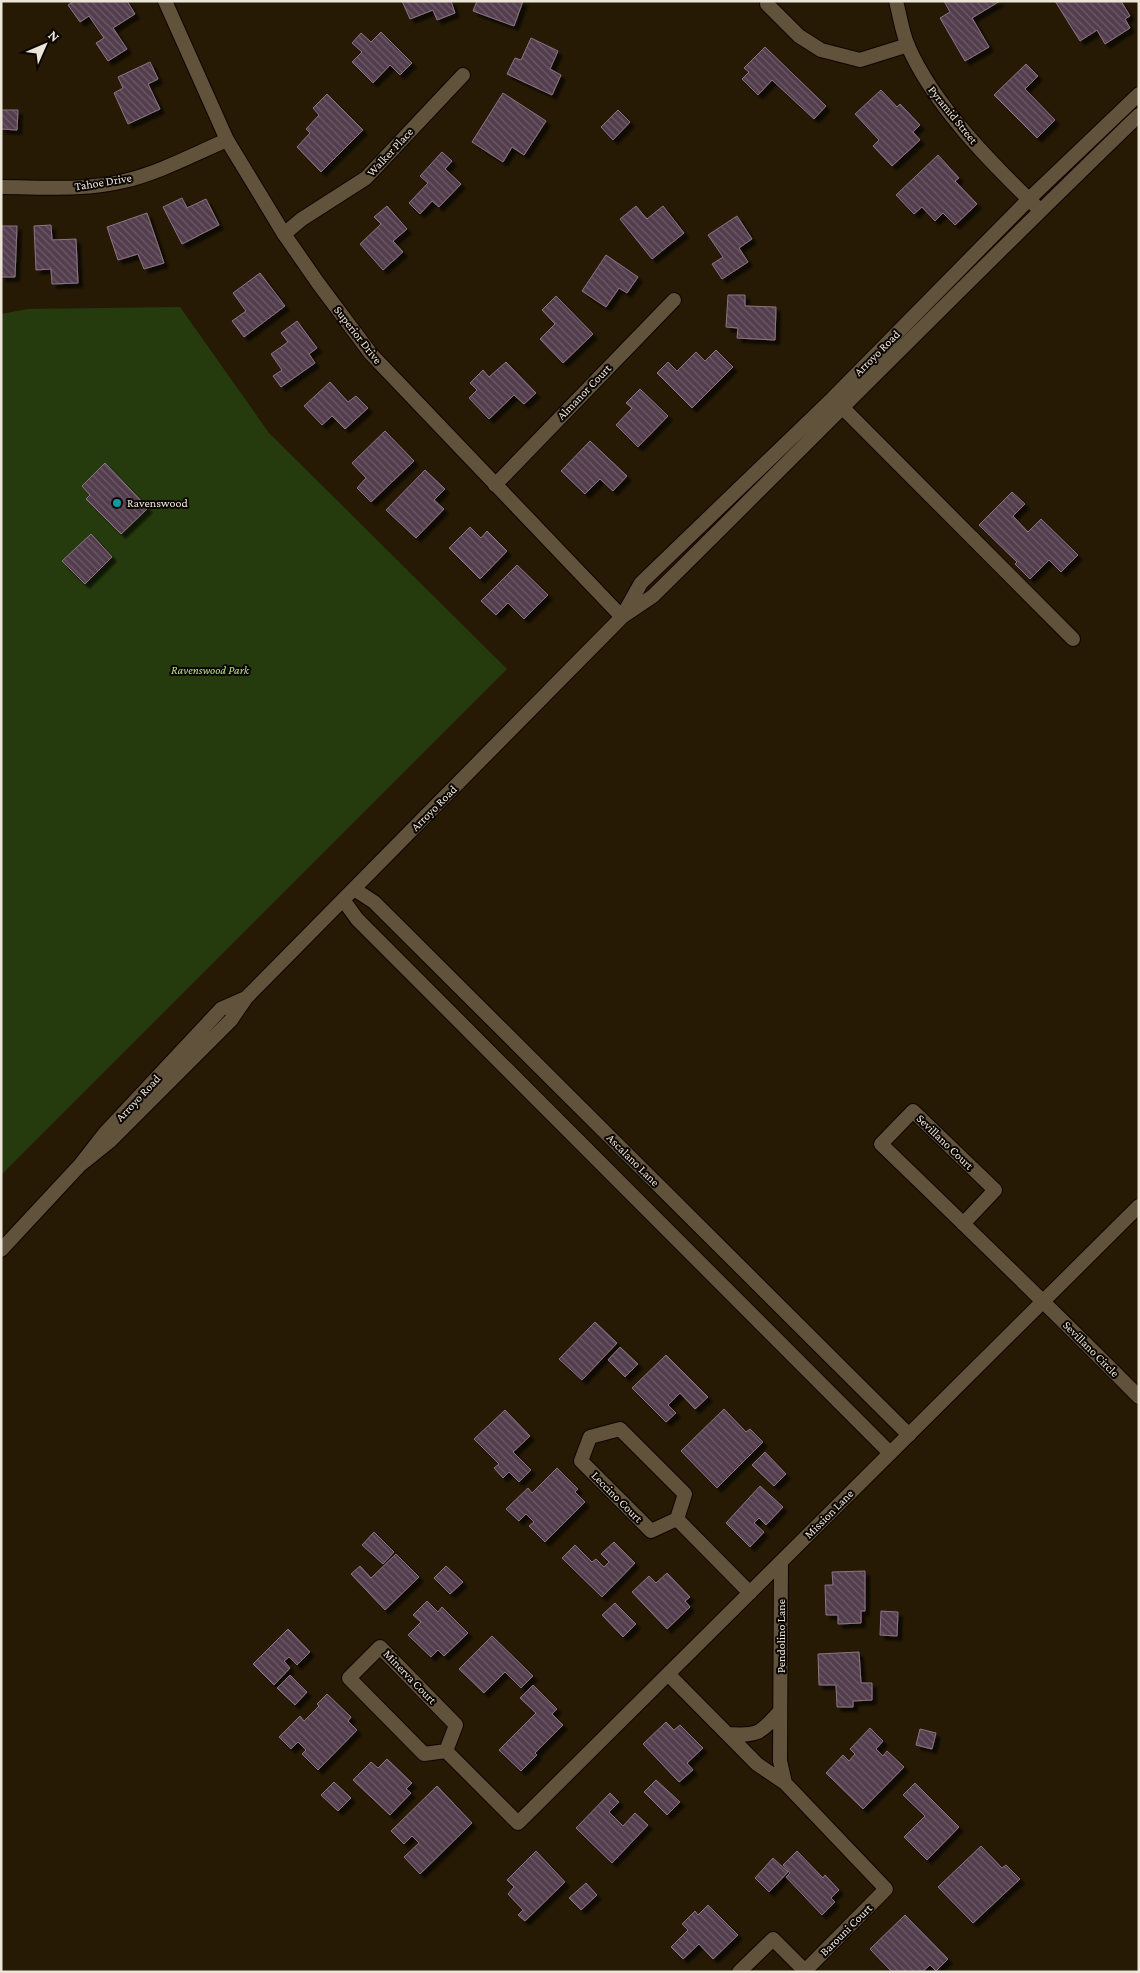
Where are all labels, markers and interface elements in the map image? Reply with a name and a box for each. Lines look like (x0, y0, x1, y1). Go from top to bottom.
north arrow (20, 20, 70, 70)
text: N (45, 27, 64, 45)
street label: Pyramid Street (925, 83, 981, 148)
street label: Walker Place (364, 125, 416, 179)
street label: Tahoe Drive (73, 171, 133, 193)
street label: Superior Drive (331, 303, 385, 367)
street label: Arroyo Road (851, 327, 903, 379)
street label: Almanor Court (554, 361, 615, 423)
place label: Ravenswood (127, 496, 188, 510)
marker: Ravenswood (111, 497, 123, 509)
park label: Ravenswood Park (171, 663, 250, 677)
street label: Arroyo Road (408, 782, 460, 834)
street label: Arroyo Road (113, 1071, 164, 1124)
street label: Sevillano Court (914, 1111, 977, 1173)
street label: Ascalano Lane (604, 1131, 662, 1189)
street label: Sevillano Circle (1060, 1318, 1122, 1380)
street label: Leccino Court (589, 1469, 646, 1526)
street label: Mission Lane (802, 1487, 856, 1541)
street label: Pendolino Lane (774, 1599, 788, 1673)
street label: Minerva Court (381, 1647, 440, 1708)
street label: Barouni Court (817, 1900, 876, 1959)

